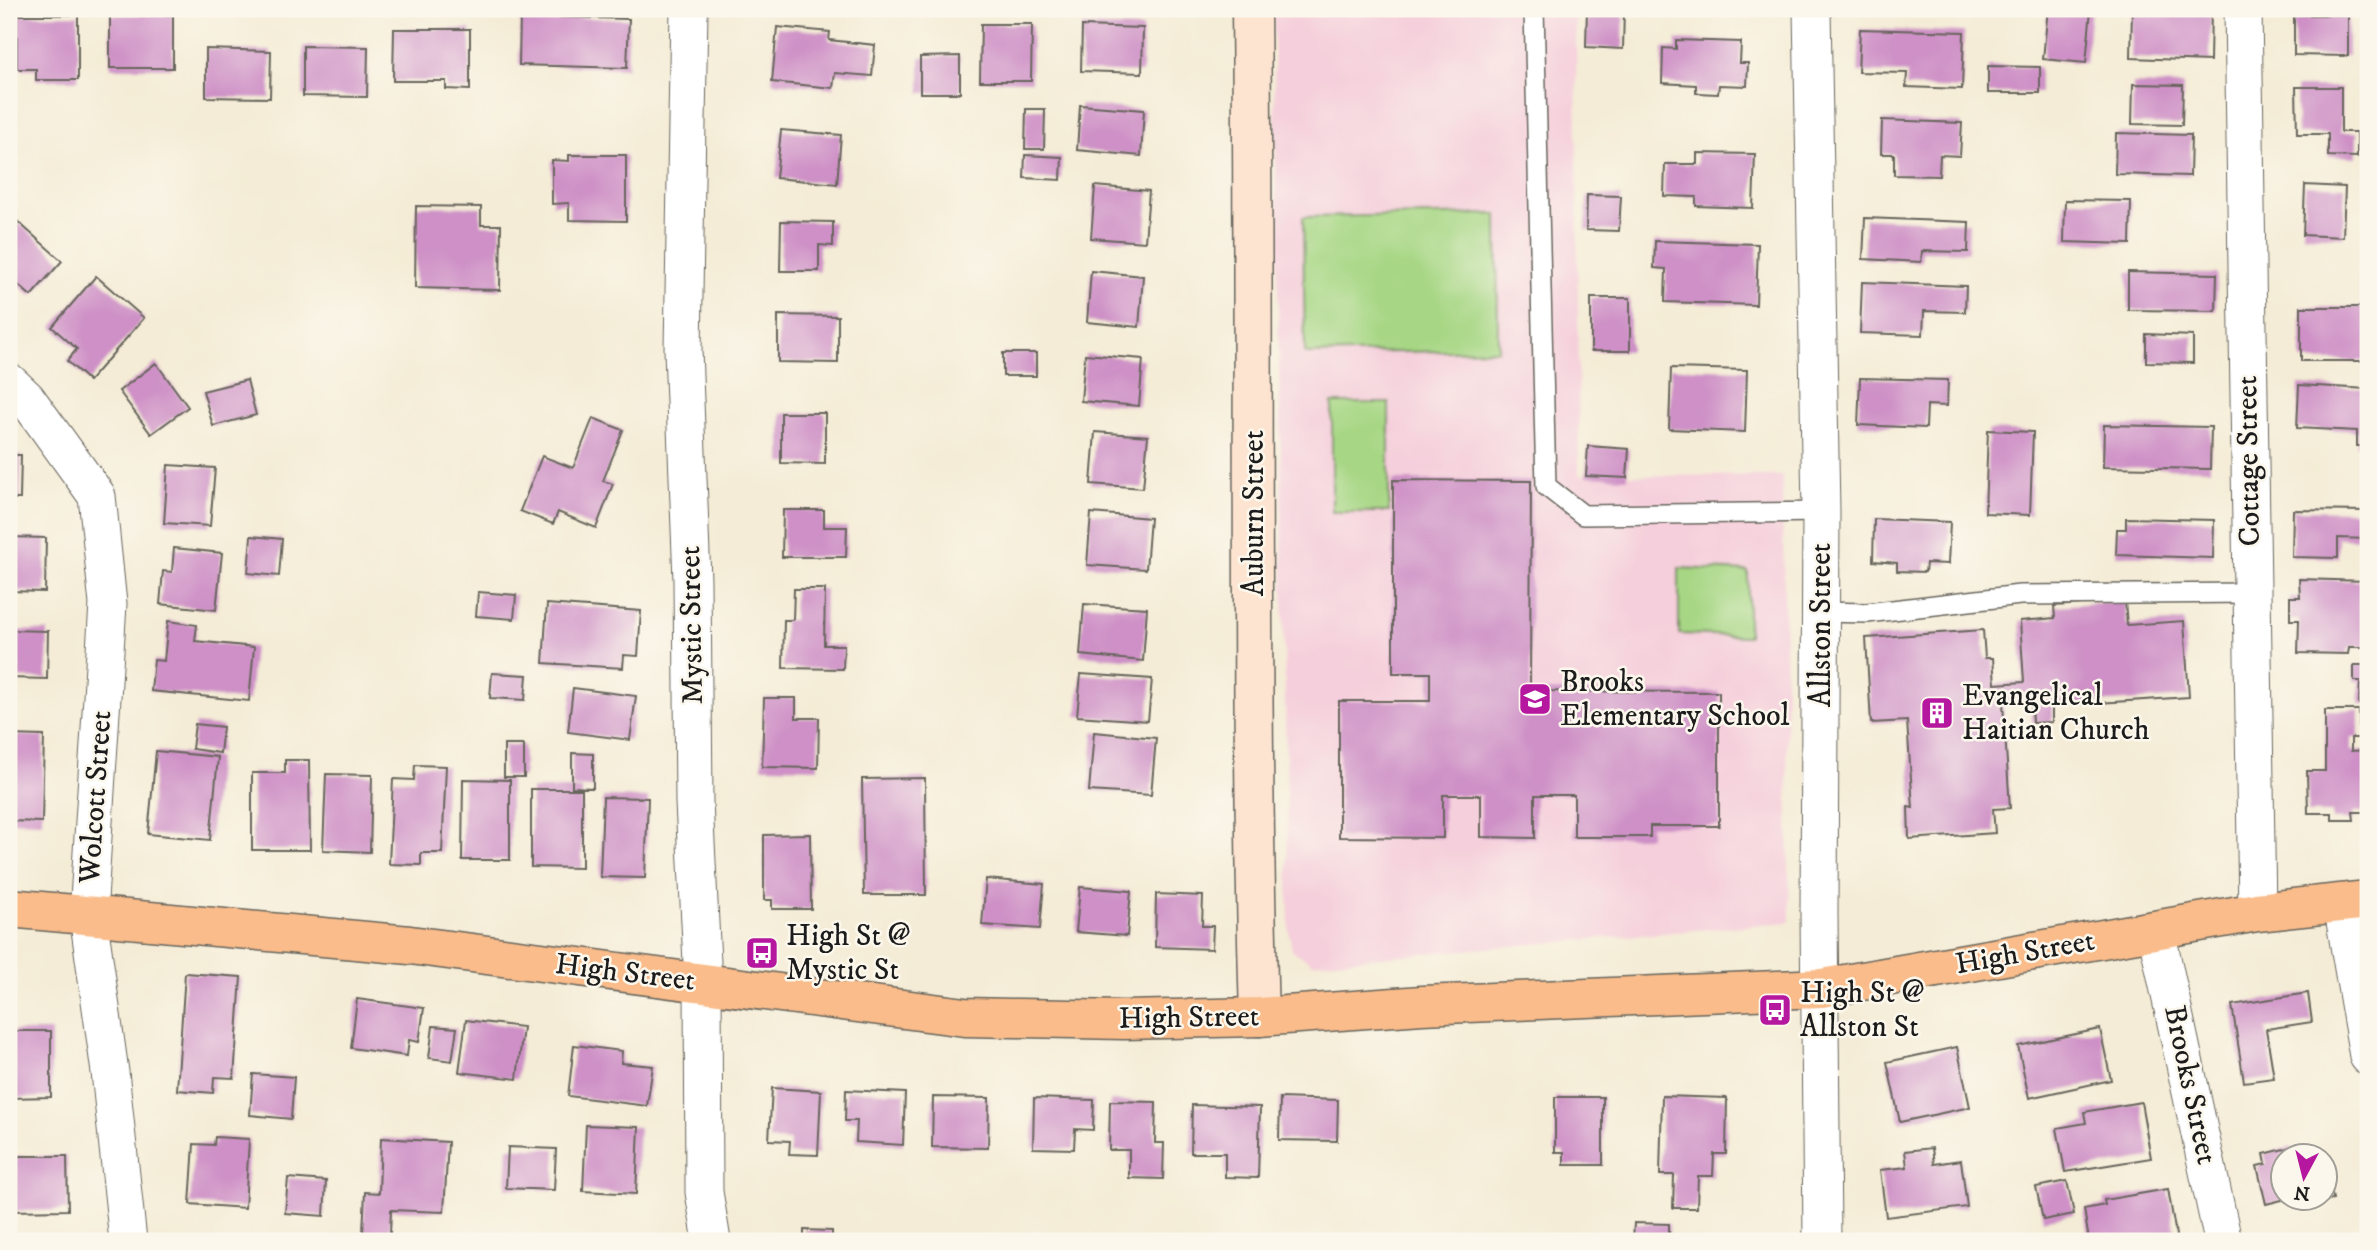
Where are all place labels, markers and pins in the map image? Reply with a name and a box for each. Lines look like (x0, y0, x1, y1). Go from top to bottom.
place label: Brooks Elementary School (1560, 664, 1789, 735)
place label: Evangelical Haitian Church (1962, 678, 2150, 749)
school or university icon: Brooks Elementary School (1516, 680, 1554, 718)
building icon: Evangelical Haitian Church (1918, 694, 1956, 732)
place label: High St @ Mystic St (786, 918, 910, 989)
bus stop icon: High St @ Mystic St (743, 934, 781, 972)
place label: High St @ Allston St (1800, 975, 1924, 1046)
bus stop icon: High St @ Allston St (1756, 991, 1794, 1029)

